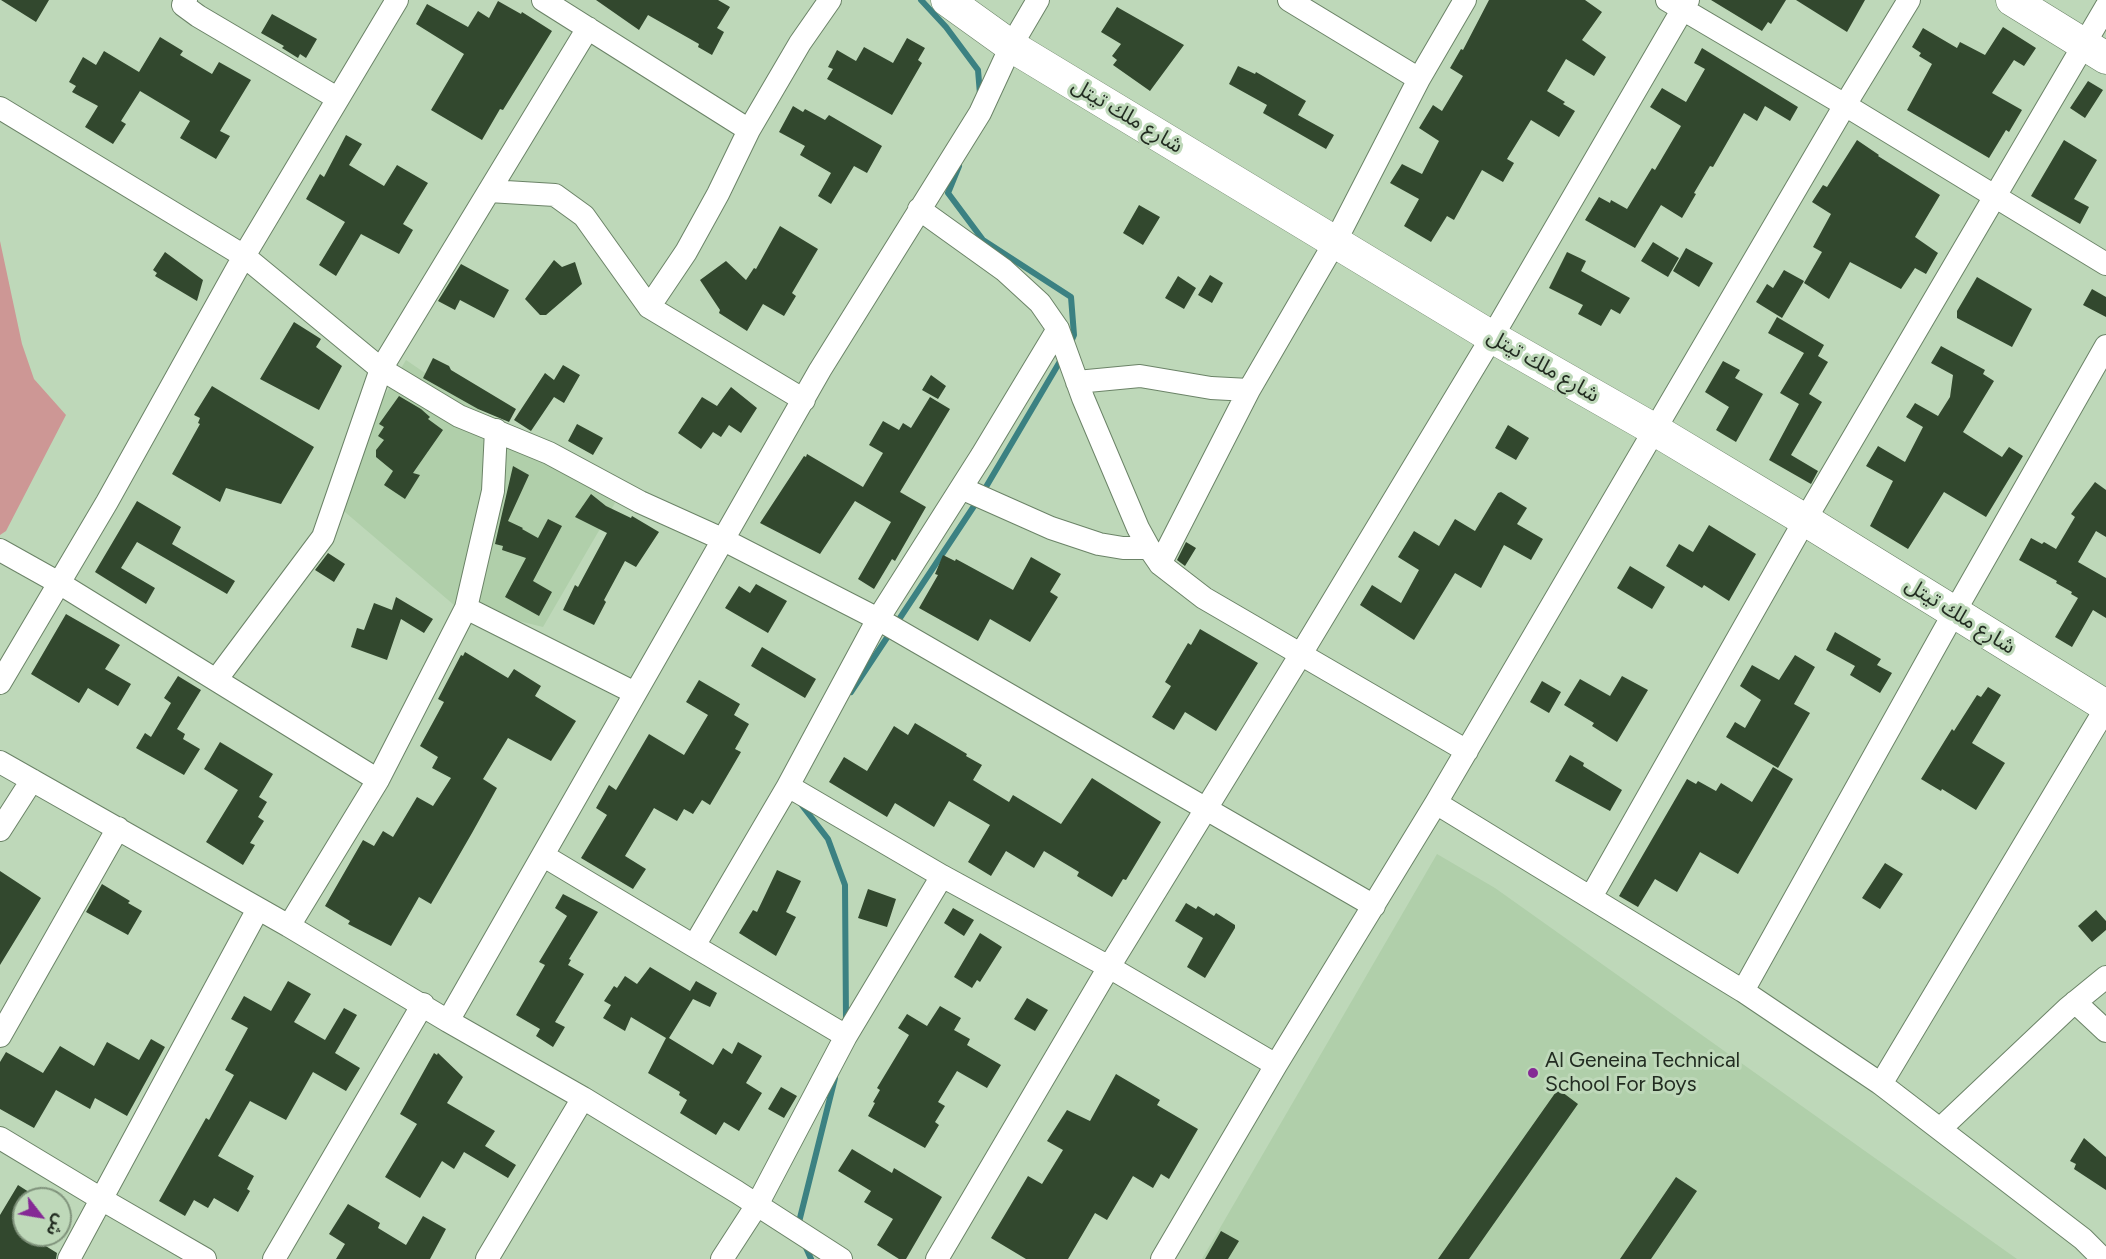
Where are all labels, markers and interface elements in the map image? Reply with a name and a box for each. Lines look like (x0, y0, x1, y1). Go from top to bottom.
street label: شارع ملك تيتل (1067, 73, 1187, 159)
street label: شارع ملك تيتل (1482, 324, 1604, 408)
street label: شارع ملك تيتل (1900, 572, 2020, 660)
place label: Al Geneina Technical School For Boys (1545, 1048, 1740, 1098)
marker: Al Geneina Technical School For Boys (1526, 1066, 1540, 1080)
north arrow (12, 1187, 72, 1247)
text: ش (42, 1211, 70, 1240)

